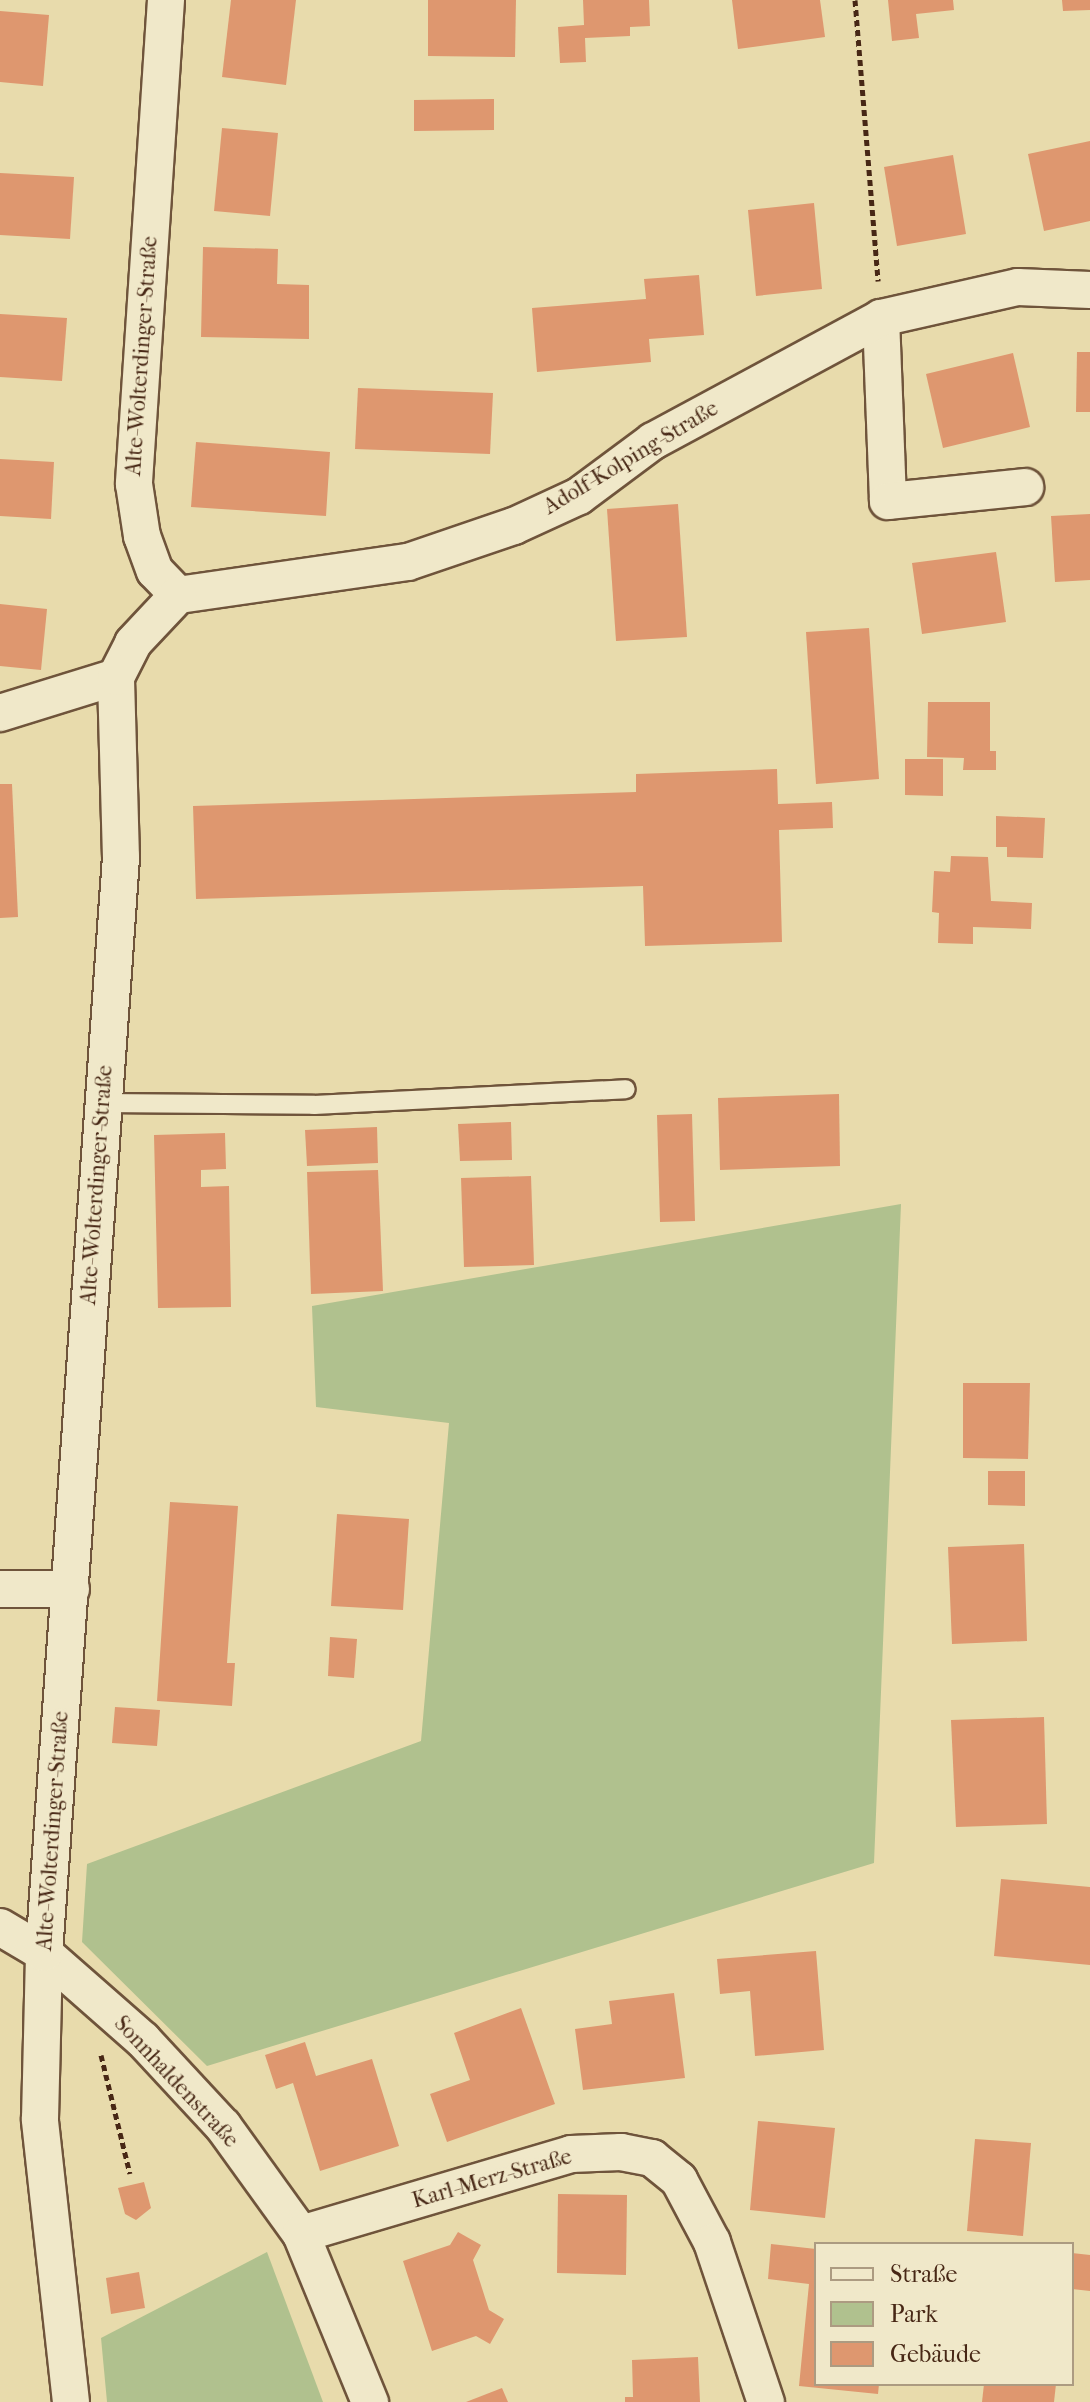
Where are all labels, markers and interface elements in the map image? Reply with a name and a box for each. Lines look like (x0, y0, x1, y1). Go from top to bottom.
street label: Alte-Wolterdinger-Straße (120, 235, 164, 477)
street label: Adolf-Kolping-Straße (539, 395, 723, 521)
street label: Alte-Wolterdinger-Straße (75, 1064, 119, 1306)
street label: Alte-Wolterdinger-Straße (31, 1710, 75, 1952)
street label: Sonnhaldenstraße (108, 2011, 244, 2153)
street label: Karl-Merz-Straße (409, 2144, 575, 2214)
legend (814, 2242, 1074, 2386)
text: Straße (890, 2260, 957, 2288)
text: Park (890, 2300, 938, 2328)
text: Gebäude (890, 2340, 981, 2368)

